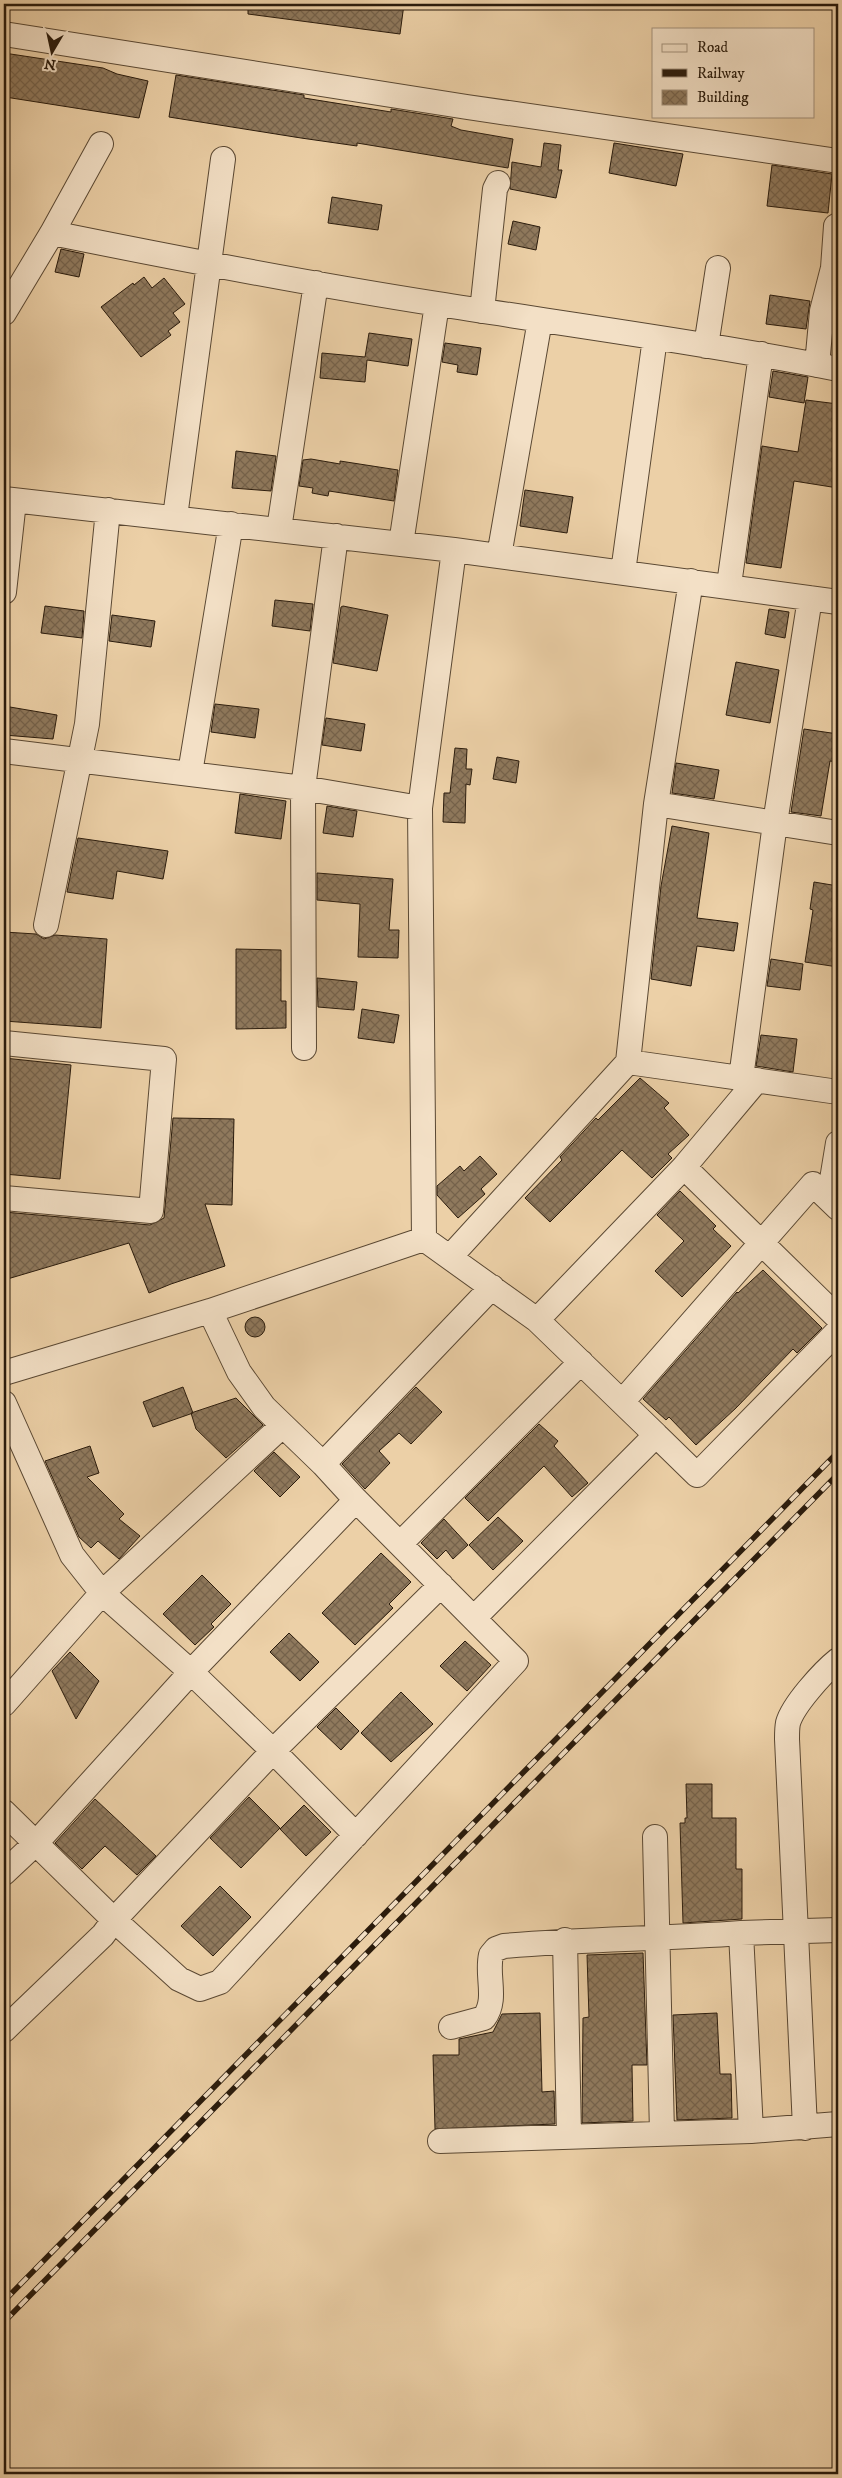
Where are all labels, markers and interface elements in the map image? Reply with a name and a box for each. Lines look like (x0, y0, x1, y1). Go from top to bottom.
north arrow (28, 28, 78, 78)
legend (652, 28, 814, 118)
text: Road (697, 38, 729, 57)
text: N (43, 54, 57, 74)
text: Railway (697, 64, 745, 83)
text: Building (697, 88, 749, 107)

